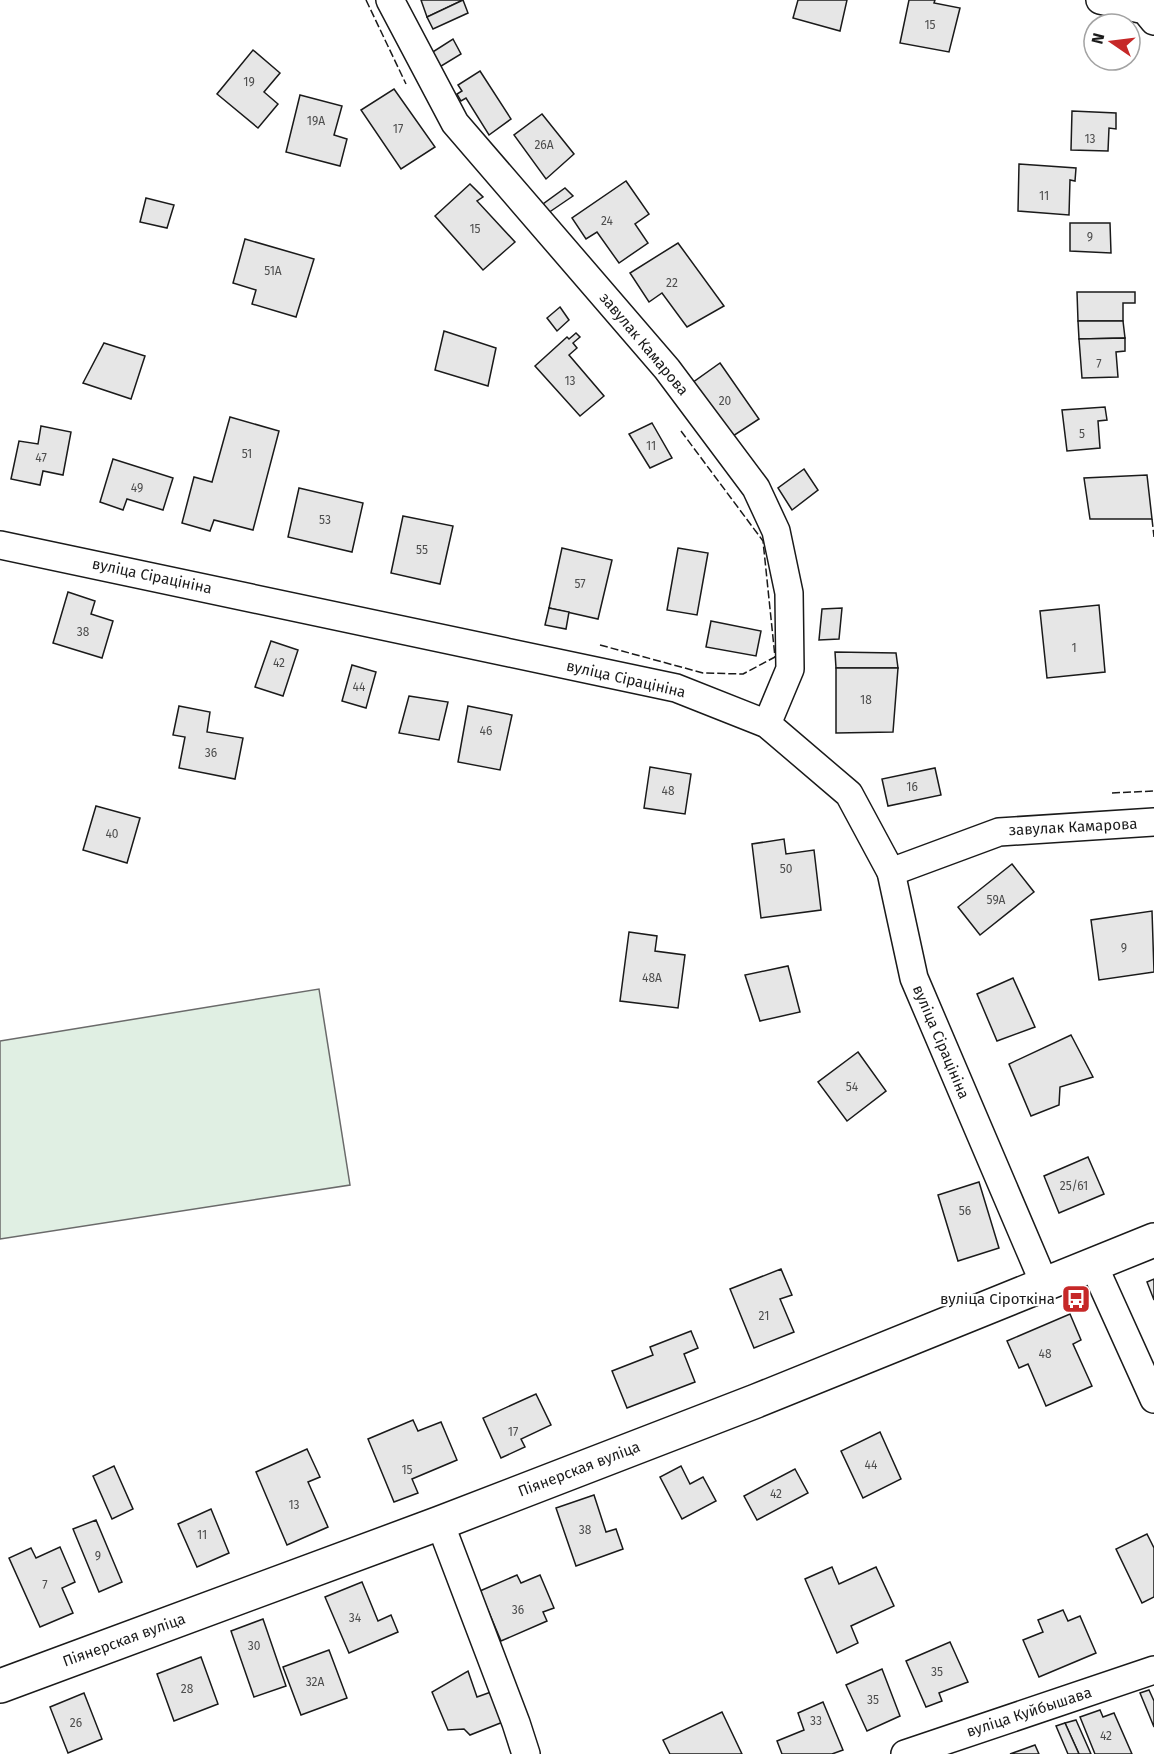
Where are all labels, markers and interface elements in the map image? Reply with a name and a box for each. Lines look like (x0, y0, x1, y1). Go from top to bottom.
north arrow (1082, 12, 1142, 72)
house number: 15 (924, 18, 936, 32)
text: N (1087, 31, 1108, 46)
house number: 19 (243, 75, 255, 89)
house number: 19А (307, 114, 325, 128)
house number: 17 (393, 122, 403, 136)
house number: 13 (1084, 132, 1096, 146)
house number: 26А (534, 138, 554, 152)
house number: 11 (1039, 189, 1049, 203)
house number: 24 (601, 214, 614, 228)
house number: 15 (469, 222, 481, 236)
house number: 9 (1087, 230, 1093, 244)
house number: 51А (264, 264, 282, 278)
house number: 22 (666, 276, 678, 290)
street label: завулак Камарова (596, 289, 692, 399)
house number: 7 (1096, 357, 1102, 371)
house number: 13 (564, 374, 576, 388)
house number: 20 (719, 394, 732, 408)
house number: 5 (1079, 427, 1085, 441)
house number: 11 (646, 439, 656, 453)
house number: 51 (242, 447, 252, 461)
house number: 47 (35, 451, 47, 465)
house number: 49 (131, 481, 143, 495)
house number: 53 (319, 513, 331, 527)
house number: 55 (416, 543, 428, 557)
street label: вуліца Сірацініна (90, 555, 214, 597)
house number: 57 (574, 577, 586, 591)
house number: 38 (77, 625, 90, 639)
house number: 1 (1071, 641, 1077, 655)
house number: 42 (273, 656, 285, 670)
street label: вуліца Сірацініна (565, 657, 687, 701)
house number: 44 (353, 680, 366, 694)
house number: 18 (860, 693, 872, 707)
house number: 46 (480, 724, 492, 738)
house number: 36 (205, 746, 217, 760)
house number: 16 (906, 780, 918, 794)
house number: 48 (662, 784, 675, 798)
street label: завулак Камарова (1008, 815, 1138, 839)
house number: 40 (105, 827, 119, 841)
house number: 50 (780, 862, 793, 876)
house number: 59А (987, 893, 1006, 907)
house number: 9 (1121, 941, 1127, 955)
house number: 48А (642, 971, 662, 985)
street label: вуліца Сірацініна (909, 982, 973, 1102)
house number: 54 (846, 1080, 859, 1094)
house number: 25/61 (1060, 1179, 1088, 1193)
house number: 56 (959, 1204, 971, 1218)
bus stop icon: вуліца Сіроткіна (1060, 1283, 1092, 1315)
place label: вуліца Сіроткіна (940, 1290, 1055, 1308)
house number: 21 (759, 1309, 769, 1323)
house number: 48 (1039, 1347, 1052, 1361)
house number: 17 (508, 1425, 518, 1439)
street label: Піянерская вуліца (516, 1437, 642, 1501)
house number: 44 (865, 1458, 878, 1472)
house number: 15 (401, 1463, 413, 1477)
house number: 42 (770, 1487, 782, 1501)
house number: 13 (288, 1498, 300, 1512)
house number: 38 (579, 1523, 592, 1537)
house number: 11 (197, 1528, 207, 1542)
house number: 9 (95, 1549, 101, 1563)
house number: 7 (42, 1578, 48, 1592)
house number: 36 (512, 1603, 524, 1617)
street label: Піянерская вуліца (60, 1609, 188, 1671)
house number: 34 (349, 1611, 362, 1625)
house number: 30 (248, 1639, 261, 1653)
house number: 35 (931, 1665, 943, 1679)
house number: 32А (306, 1675, 324, 1689)
house number: 28 (181, 1682, 194, 1696)
street label: вуліца Куйбышава (964, 1683, 1094, 1741)
house number: 35 (867, 1693, 879, 1707)
house number: 33 (810, 1714, 822, 1728)
house number: 26 (70, 1716, 82, 1730)
house number: 42 (1100, 1729, 1112, 1743)

